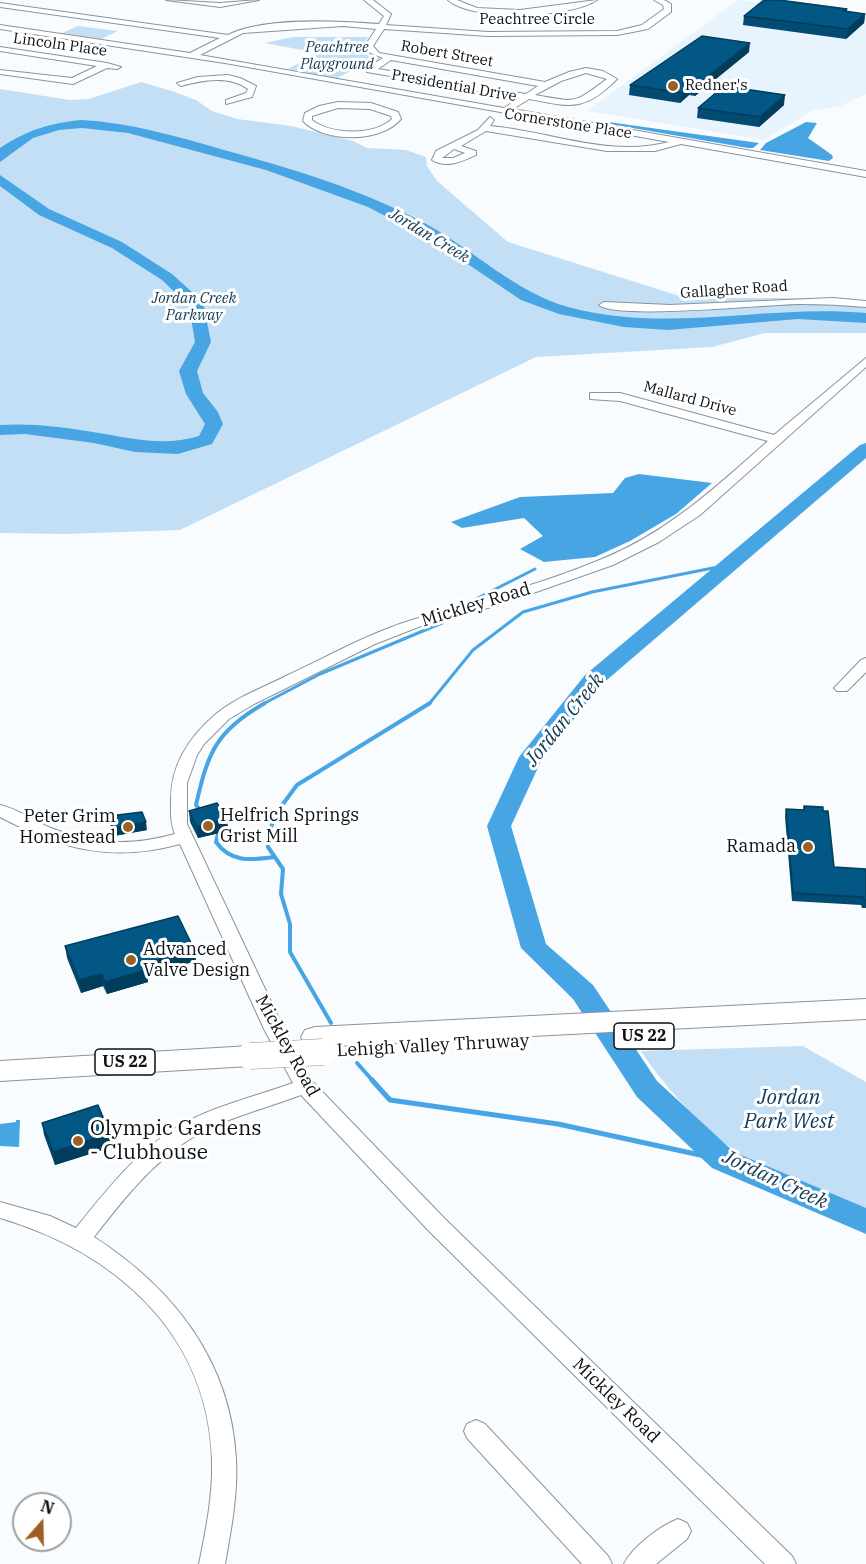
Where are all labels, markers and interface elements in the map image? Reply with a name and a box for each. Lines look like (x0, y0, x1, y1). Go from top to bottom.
street label: Peachtree Circle (479, 11, 595, 29)
street label: Lincoln Place (12, 30, 108, 60)
street label: Robert Street (400, 37, 494, 71)
park label: Peachtree Playground (300, 39, 374, 74)
street label: Presidential Drive (390, 66, 518, 106)
place label: Redner's (685, 77, 748, 95)
marker: Redner's (666, 79, 680, 93)
street label: Cornerstone Place (503, 105, 633, 143)
water label: Jordan Creek (385, 204, 473, 268)
street label: Gallagher Road (680, 277, 788, 303)
park label: Jordan Creek Parkway (152, 290, 236, 325)
street label: Mallard Drive (642, 378, 738, 420)
street label: Mickley Road (419, 578, 533, 632)
water label: Jordan Creek (520, 669, 610, 771)
place label: Helfrich Springs Grist Mill (220, 805, 359, 848)
place label: Peter Grim Homestead (19, 806, 116, 848)
marker: Helfrich Springs Grist Mill (201, 819, 215, 833)
marker: Peter Grim Homestead (121, 820, 135, 834)
place label: Ramada (726, 836, 796, 858)
marker: Ramada (801, 840, 815, 854)
place label: Advanced Valve Design (143, 939, 250, 982)
marker: Advanced Valve Design (124, 953, 138, 967)
street label: Mickley Road (250, 991, 324, 1101)
road number: US 22 (614, 1023, 674, 1049)
street label: Lehigh Valley Thruway (336, 1030, 530, 1062)
road number: US 22 (95, 1049, 155, 1075)
park label: Jordan Park West (744, 1085, 834, 1135)
place label: Olympic Gardens - Clubhouse (90, 1116, 262, 1166)
marker: Olympic Gardens - Clubhouse (71, 1134, 85, 1148)
water label: Jordan Creek (719, 1145, 831, 1215)
street label: Mickley Road (568, 1354, 664, 1448)
north arrow (12, 1492, 72, 1552)
text: N (38, 1495, 57, 1519)

